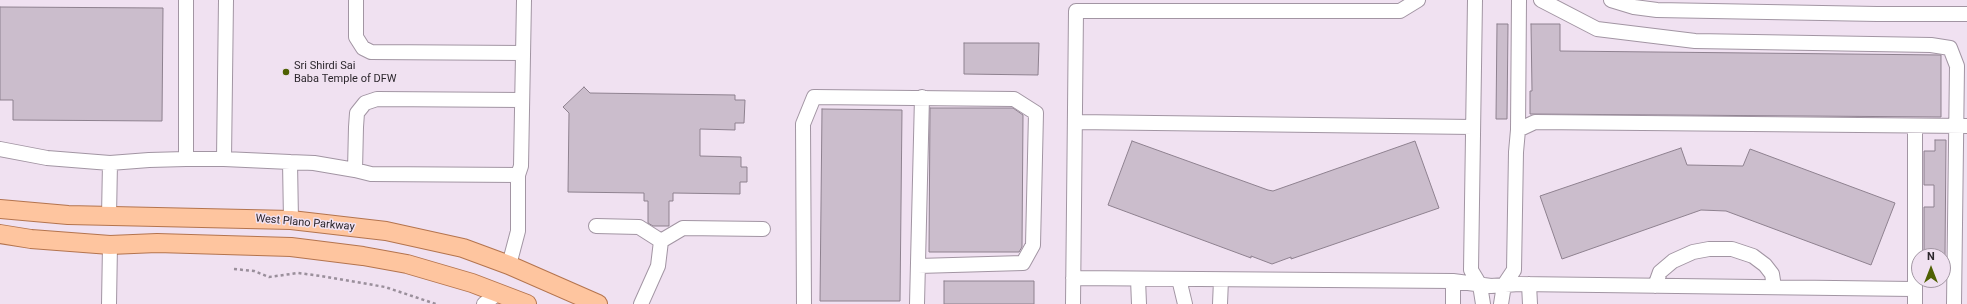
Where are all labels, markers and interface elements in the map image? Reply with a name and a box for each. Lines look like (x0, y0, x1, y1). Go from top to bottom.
place label: Sri Shirdi Sai Baba Temple of DFW (294, 59, 397, 85)
marker: Sri Shirdi Sai Baba Temple of DFW (281, 67, 291, 77)
street label: West Plano Parkway (255, 212, 355, 234)
north arrow (1911, 248, 1951, 288)
text: N (1927, 250, 1935, 263)

